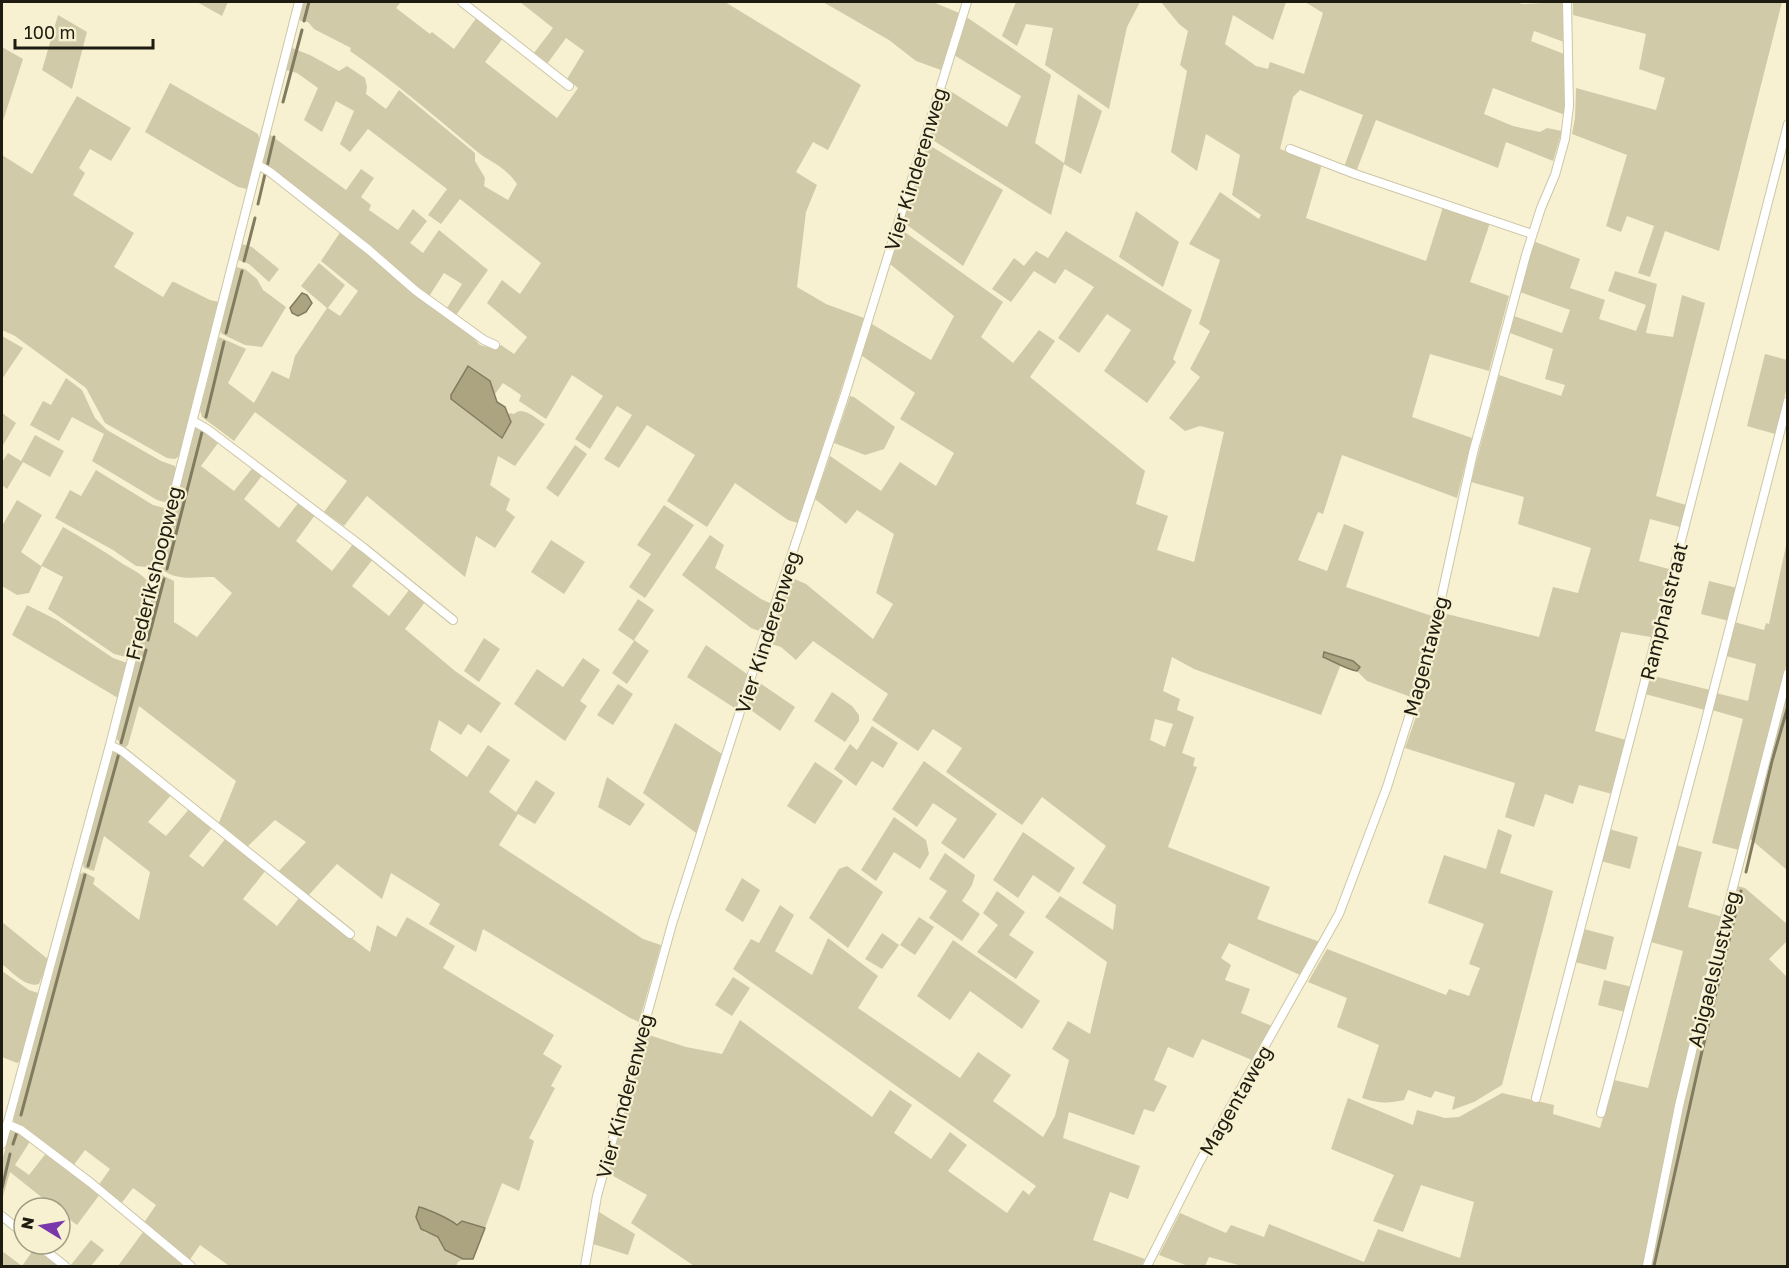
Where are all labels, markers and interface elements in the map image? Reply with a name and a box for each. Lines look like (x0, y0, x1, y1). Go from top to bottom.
scale bar (15, 12, 153, 50)
text: 100 m (24, 21, 75, 43)
street label: Vier Kinderenweg (879, 84, 951, 254)
street label: Frederikshoopweg (120, 484, 186, 662)
street label: Ramphalstraat (1634, 540, 1692, 682)
street label: Vier Kinderenweg (729, 548, 805, 716)
street label: Magentaweg (1397, 593, 1453, 719)
street label: Abigaelslustweg (1682, 888, 1744, 1050)
street label: Vier Kinderenweg (590, 1011, 658, 1181)
street label: Magentaweg (1194, 1041, 1276, 1159)
north arrow (12, 1196, 72, 1256)
text: N (16, 1215, 38, 1231)

